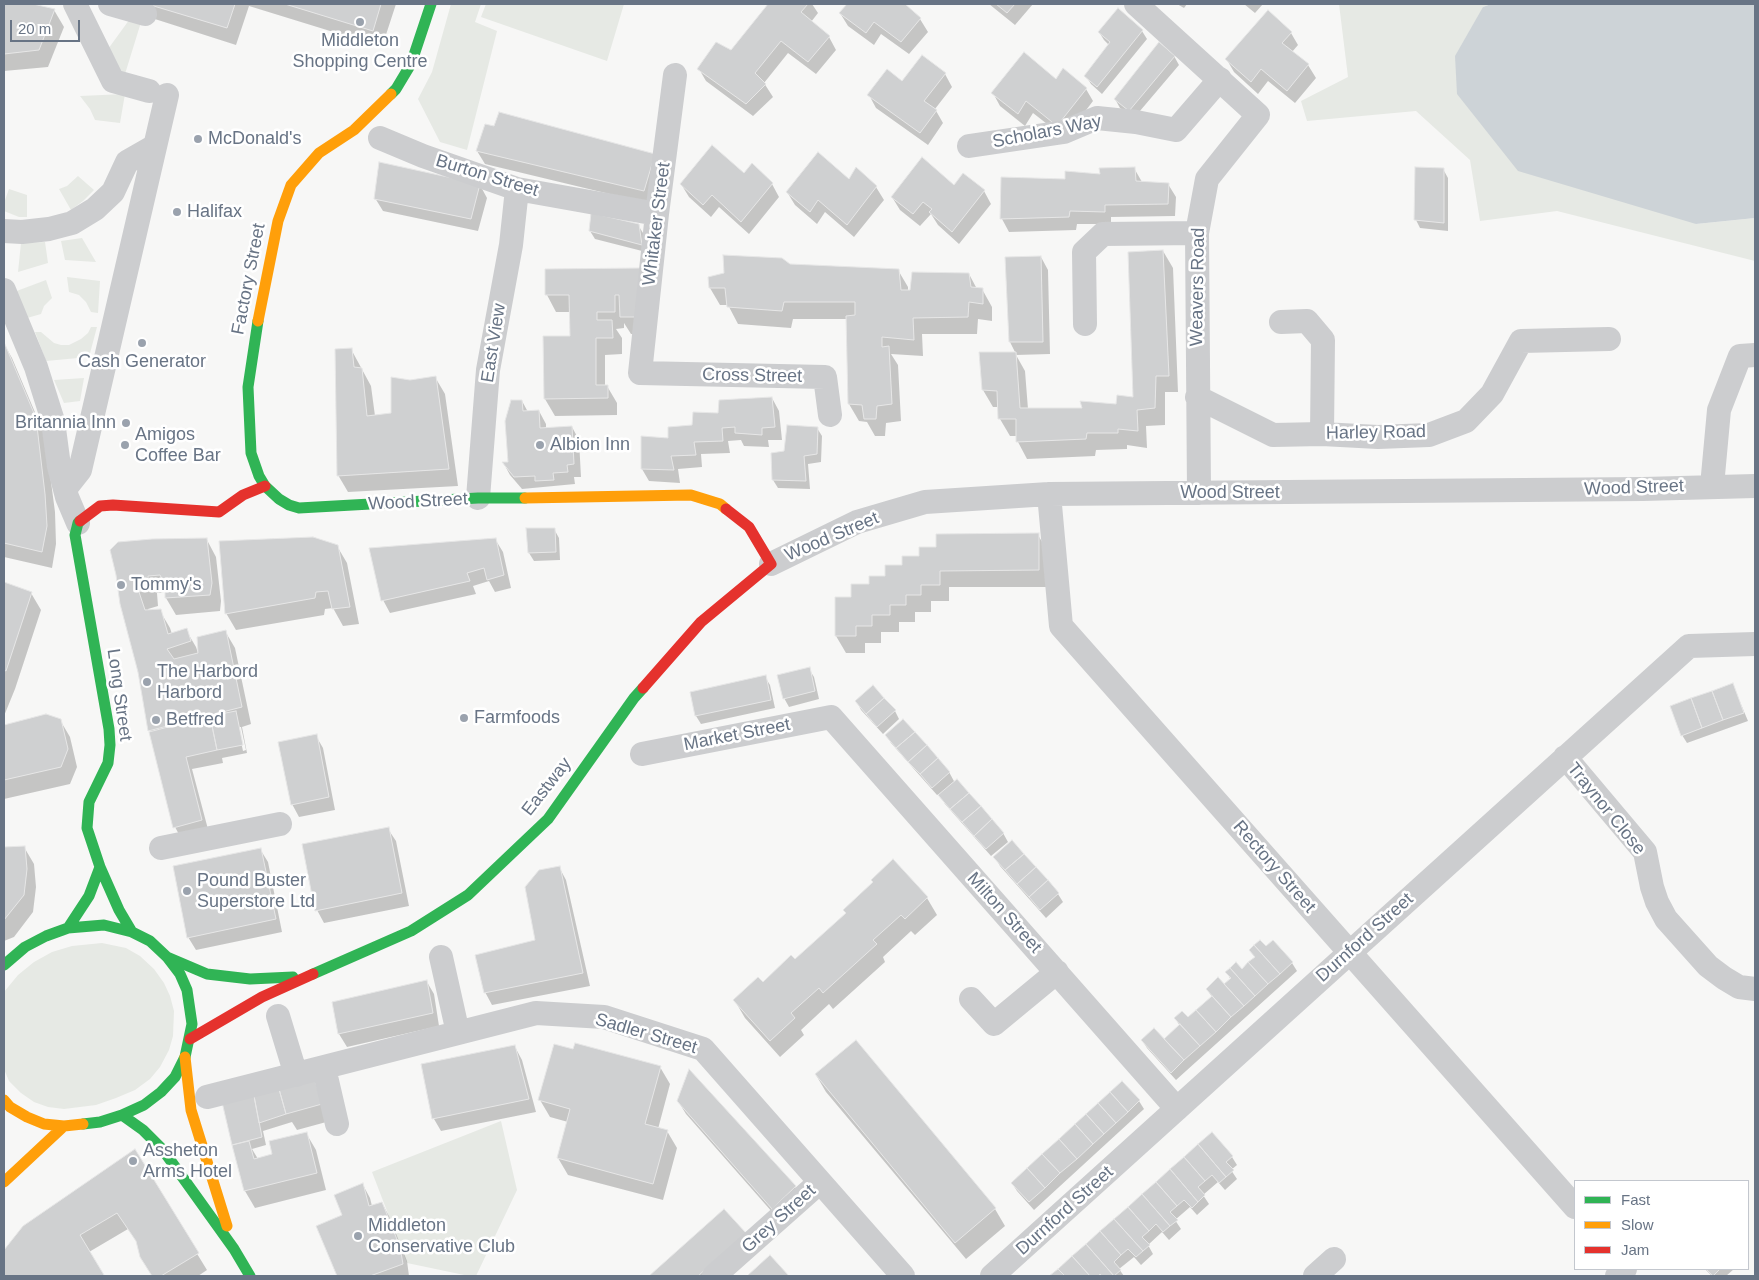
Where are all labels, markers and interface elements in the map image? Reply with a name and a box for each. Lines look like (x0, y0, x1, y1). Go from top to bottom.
scale bar (12, 10, 82, 42)
marker: Middleton Shopping Centre (354, 16, 366, 28)
text: 20 m (18, 20, 51, 37)
place label: Middleton Shopping Centre (292, 30, 428, 72)
street label: Scholars Way (991, 111, 1103, 153)
place label: McDonald's (208, 128, 301, 150)
marker: McDonald's (192, 133, 204, 145)
street label: Burton Street (433, 150, 541, 202)
street label: Whitaker Street (639, 161, 675, 287)
place label: Halifax (187, 201, 242, 223)
marker: Halifax (171, 206, 183, 218)
street label: Factory Street (228, 221, 270, 337)
street label: Weavers Road (1186, 227, 1210, 347)
street label: East View (477, 302, 511, 384)
marker: Cash Generator (136, 337, 148, 349)
place label: Cash Generator (78, 351, 206, 373)
street label: Cross Street (702, 364, 802, 388)
place label: Britannia Inn (15, 412, 116, 434)
marker: Britannia Inn (120, 417, 132, 429)
street label: Harley Road (1326, 421, 1426, 445)
place label: Amigos Coffee Bar (135, 424, 221, 466)
place label: Albion Inn (550, 434, 630, 456)
marker: Amigos Coffee Bar (119, 439, 131, 451)
marker: Albion Inn (534, 439, 546, 451)
street label: Wood Street (1584, 475, 1684, 501)
street label: Wood Street (1180, 482, 1280, 504)
street label: Wood Street (368, 489, 468, 515)
street label: Wood Street (782, 508, 882, 566)
place label: Tommy's (131, 574, 201, 596)
marker: Tommy's (115, 579, 127, 591)
street label: Long Street (102, 647, 136, 743)
place label: The Harbord Harbord (157, 661, 258, 704)
marker: The Harbord Harbord (141, 676, 153, 688)
place label: Farmfoods (474, 707, 560, 729)
place label: Betfred (166, 709, 224, 731)
marker: Farmfoods (458, 712, 470, 724)
marker: Betfred (150, 714, 162, 726)
street label: Market Street (682, 714, 792, 756)
street label: Eastway (518, 754, 576, 820)
street label: Traynor Close (1562, 759, 1650, 859)
street label: Rectory Street (1228, 817, 1320, 917)
street label: Milton Street (962, 868, 1046, 958)
place label: Pound Buster Superstore Ltd (197, 870, 315, 912)
marker: Pound Buster Superstore Ltd (181, 885, 193, 897)
street label: Durnford Street (1312, 889, 1418, 987)
street label: Sadler Street (593, 1009, 699, 1059)
place label: Assheton Arms Hotel (143, 1140, 232, 1182)
marker: Assheton Arms Hotel (127, 1155, 139, 1167)
street label: Durnford Street (1012, 1162, 1118, 1260)
street label: Grey Street (738, 1180, 820, 1258)
legend (1574, 1180, 1749, 1270)
text: Fast (1621, 1191, 1650, 1208)
place label: Middleton Conservative Club (368, 1215, 515, 1258)
text: Slow (1621, 1216, 1654, 1233)
marker: Middleton Conservative Club (352, 1230, 364, 1242)
text: Jam (1621, 1241, 1649, 1258)

